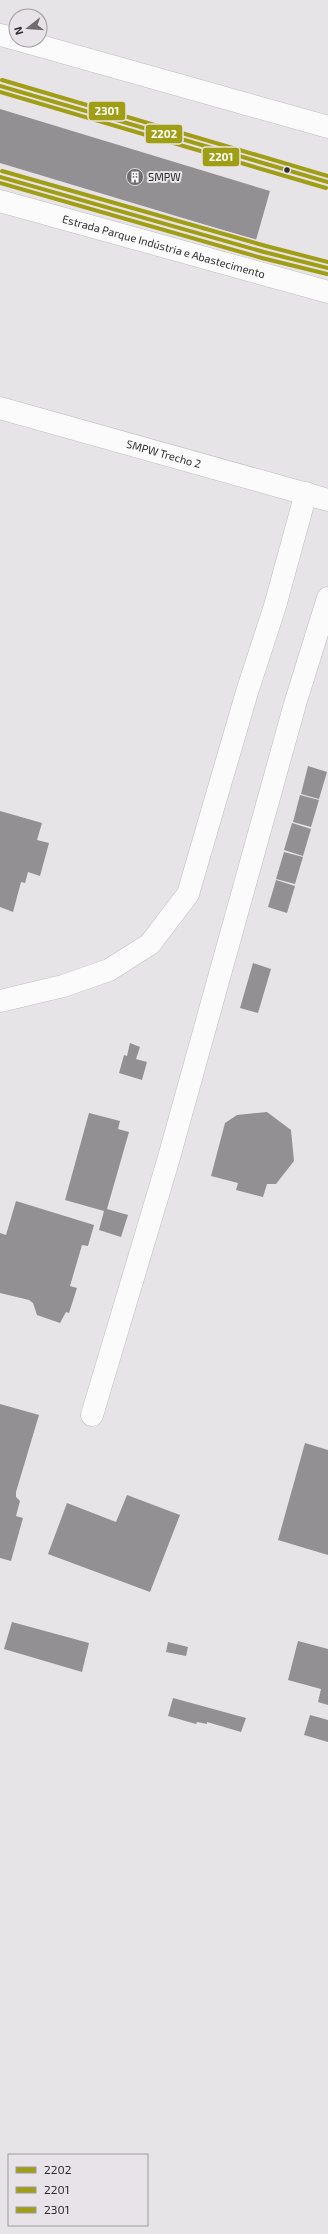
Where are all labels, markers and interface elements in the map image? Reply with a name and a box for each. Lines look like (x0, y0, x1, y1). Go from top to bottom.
north arrow (8, 8, 48, 48)
text: N (11, 25, 25, 37)
line badge: 2301 (88, 101, 126, 121)
text: 2301 (95, 104, 119, 117)
line badge: 2202 (145, 124, 183, 144)
text: 2202 (151, 127, 177, 140)
line badge: 2201 (202, 147, 240, 167)
text: 2201 (209, 150, 233, 163)
unlabelled marker (282, 165, 292, 175)
building icon: SMPW (125, 167, 145, 187)
place label: SMPW (148, 170, 181, 183)
street label: Estrada Parque Indústria e Abastecimento (61, 212, 267, 280)
street label: SMPW Trecho 2 (125, 437, 203, 470)
legend (8, 2154, 148, 2226)
text: 2202 (44, 2162, 72, 2176)
text: 2201 (44, 2182, 70, 2196)
text: 2301 (44, 2202, 69, 2216)

